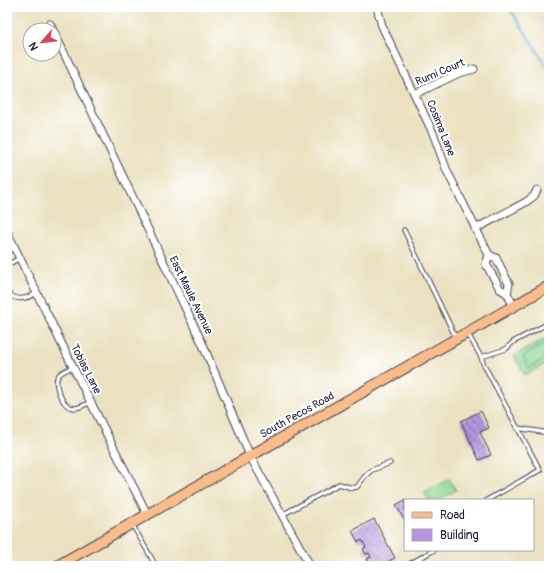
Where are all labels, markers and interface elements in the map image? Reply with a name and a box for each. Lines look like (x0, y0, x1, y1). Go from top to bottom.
north arrow (22, 22, 62, 62)
text: N (26, 40, 41, 53)
street label: Rumi Court (413, 56, 467, 88)
street label: Cosima Lane (424, 98, 458, 158)
street label: East Maule Avenue (166, 254, 216, 337)
street label: Tobias Lane (68, 342, 104, 396)
street label: South Pecos Road (258, 389, 336, 441)
legend (404, 499, 534, 551)
text: Road (440, 508, 465, 523)
text: Building (440, 528, 479, 543)

